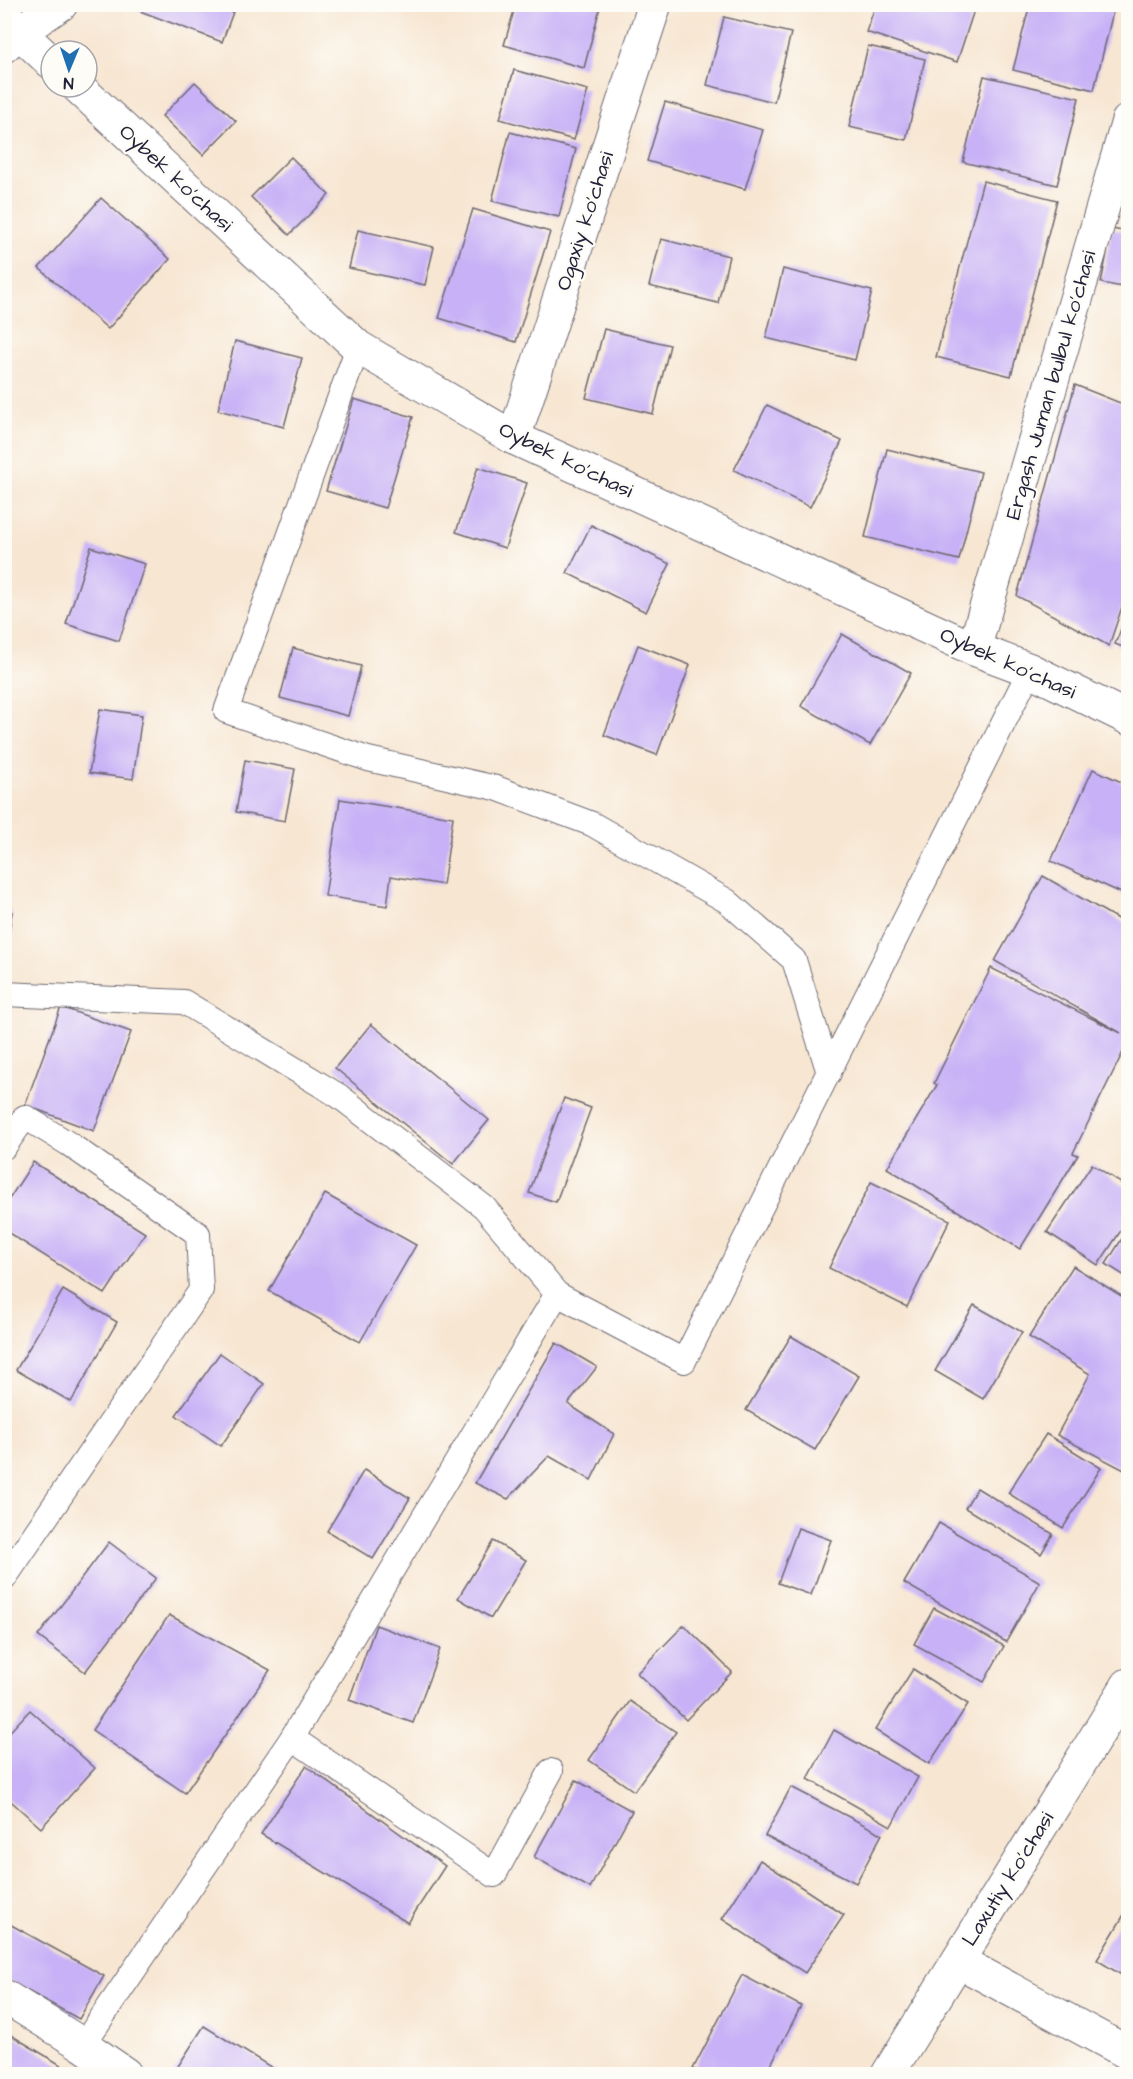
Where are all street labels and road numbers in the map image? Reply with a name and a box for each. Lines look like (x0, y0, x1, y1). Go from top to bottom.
street label: Oybek ko'chasi (111, 118, 239, 240)
street label: Ogaxiy ko'chasi (549, 148, 623, 295)
street label: Ergash Juman bulbul ko'chasi (999, 247, 1105, 524)
street label: Oybek ko'chasi (493, 415, 638, 507)
street label: Oybek ko'chasi (934, 620, 1081, 708)
street label: Laxutiy ko'chasi (955, 1806, 1063, 1953)

